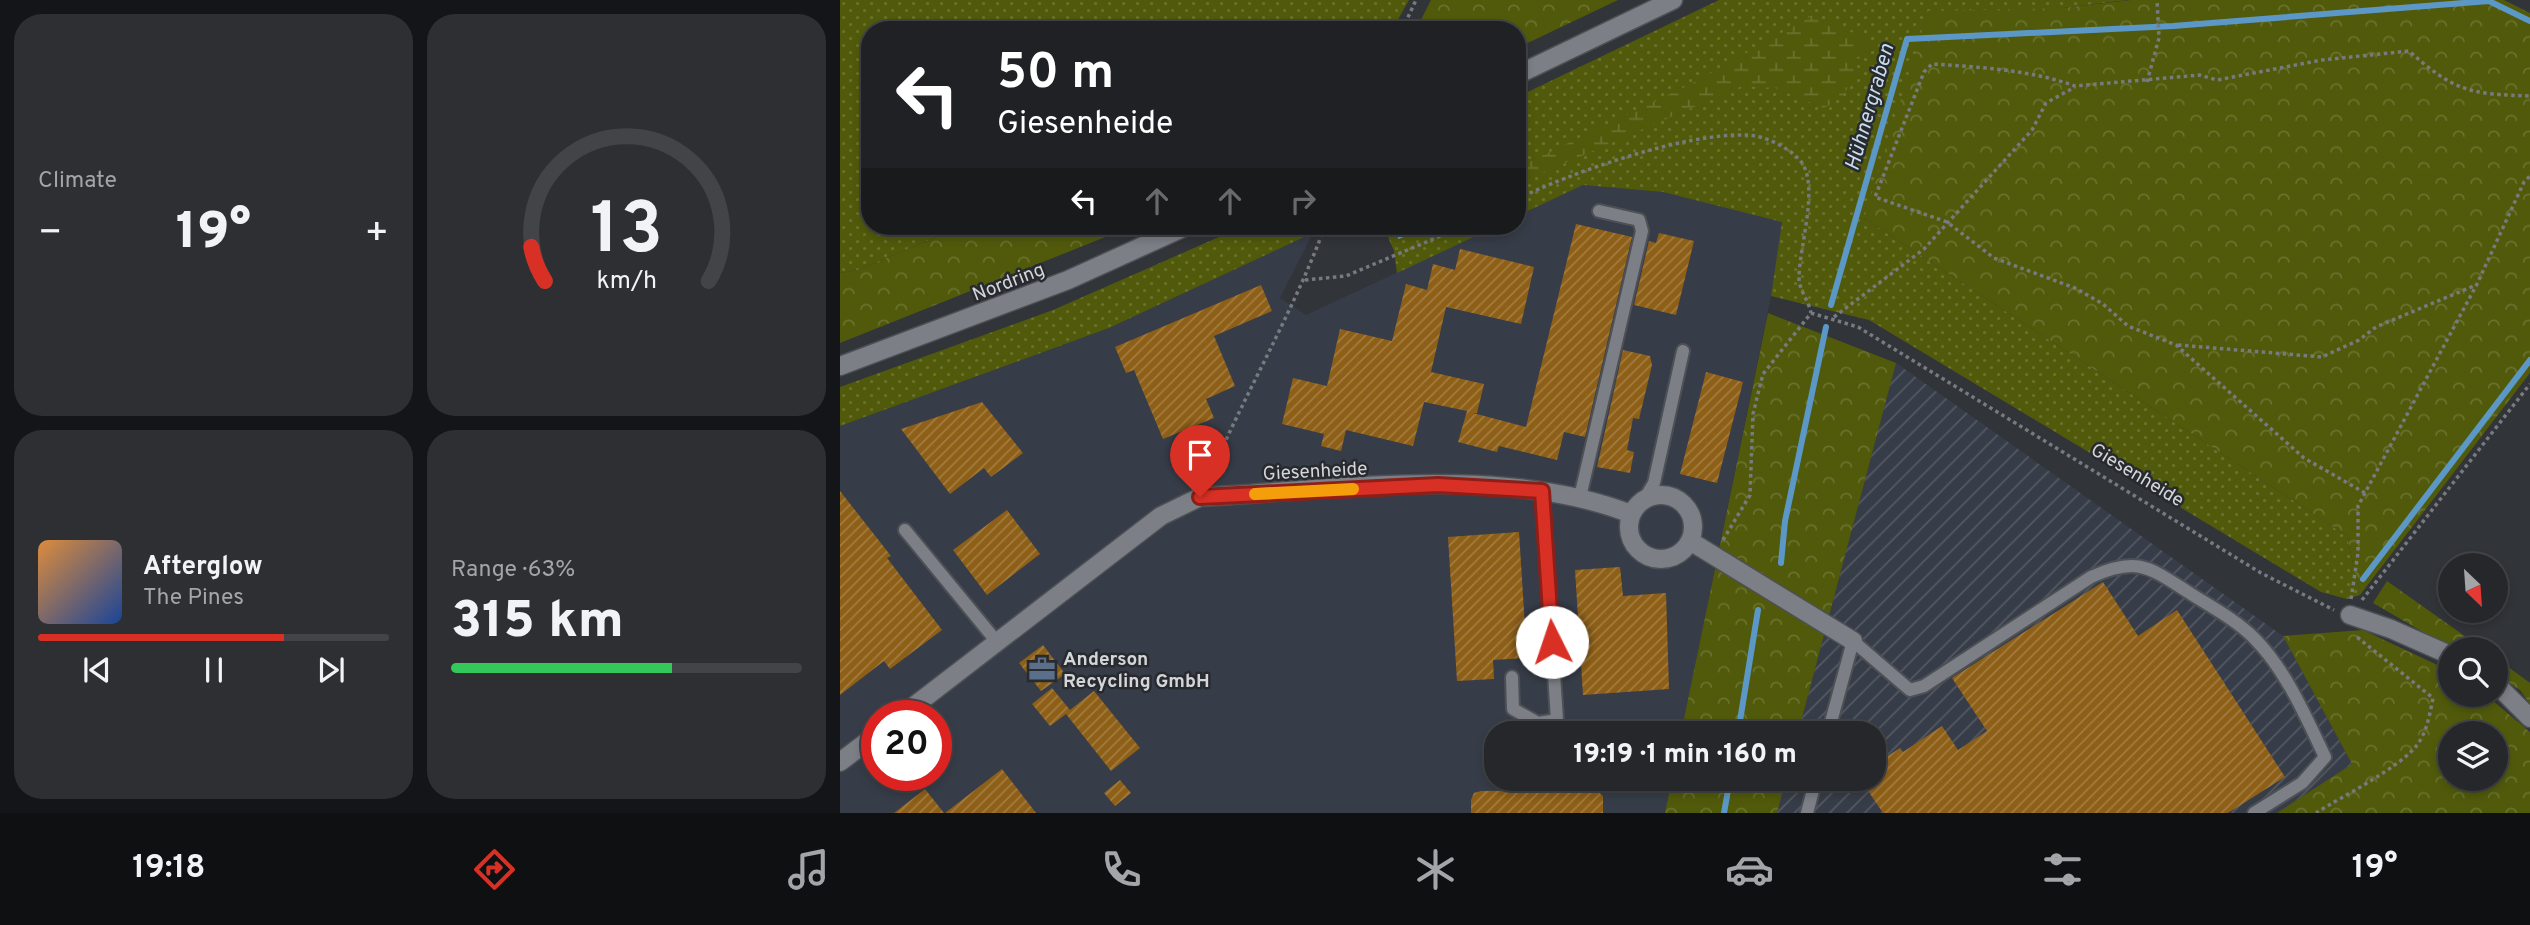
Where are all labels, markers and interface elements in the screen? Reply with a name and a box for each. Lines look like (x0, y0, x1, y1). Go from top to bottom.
water label: Hühnergraben (1839, 40, 1902, 174)
text: 50 m (997, 44, 1114, 106)
icon: left (882, 49, 973, 140)
text: Giesenheide (997, 105, 1173, 145)
text: Climate (38, 167, 117, 196)
icon: left (1065, 182, 1103, 220)
icon: ahead (1138, 182, 1176, 220)
icon: ahead (1211, 182, 1249, 220)
icon: right (1284, 182, 1322, 220)
text: 13 (590, 187, 663, 279)
text: 19° (176, 201, 251, 267)
text: − (38, 210, 63, 259)
text: + (364, 210, 389, 259)
street label: Nordring (969, 258, 1048, 308)
text: km/h (596, 266, 657, 298)
pin (1170, 425, 1230, 497)
icon: arrive (1181, 436, 1219, 474)
street label: Giesenheide (2086, 438, 2188, 513)
street label: Giesenheide (1262, 457, 1368, 487)
text: Afterglow (143, 551, 263, 584)
north arrow (2438, 553, 2508, 623)
map controls (2438, 553, 2508, 791)
text: Range · 63% (451, 556, 575, 585)
text: The Pines (143, 584, 244, 613)
text: 315 km (451, 590, 624, 656)
position arrow (1515, 605, 1589, 679)
button: search (2438, 637, 2508, 707)
place label: Anderson Recycling GmbH (1063, 648, 1210, 694)
icon: previous (78, 651, 116, 689)
icon: pause (195, 651, 233, 689)
icon: next (312, 651, 350, 689)
office icon: Anderson Recycling GmbH (1027, 654, 1057, 684)
speed limit sign: 20 (861, 700, 952, 791)
button: layers (2438, 721, 2508, 791)
text: 19:19 · 1 min · 160 m (1573, 739, 1797, 772)
icon: directions (470, 845, 519, 894)
icon: music (784, 845, 833, 894)
icon: phone (1097, 845, 1146, 894)
icon: climate (1411, 845, 1460, 894)
icon: car (1725, 845, 1774, 894)
icon: filters (2038, 845, 2087, 894)
text: 19:18 (132, 849, 205, 889)
text: 19° (2352, 849, 2398, 889)

